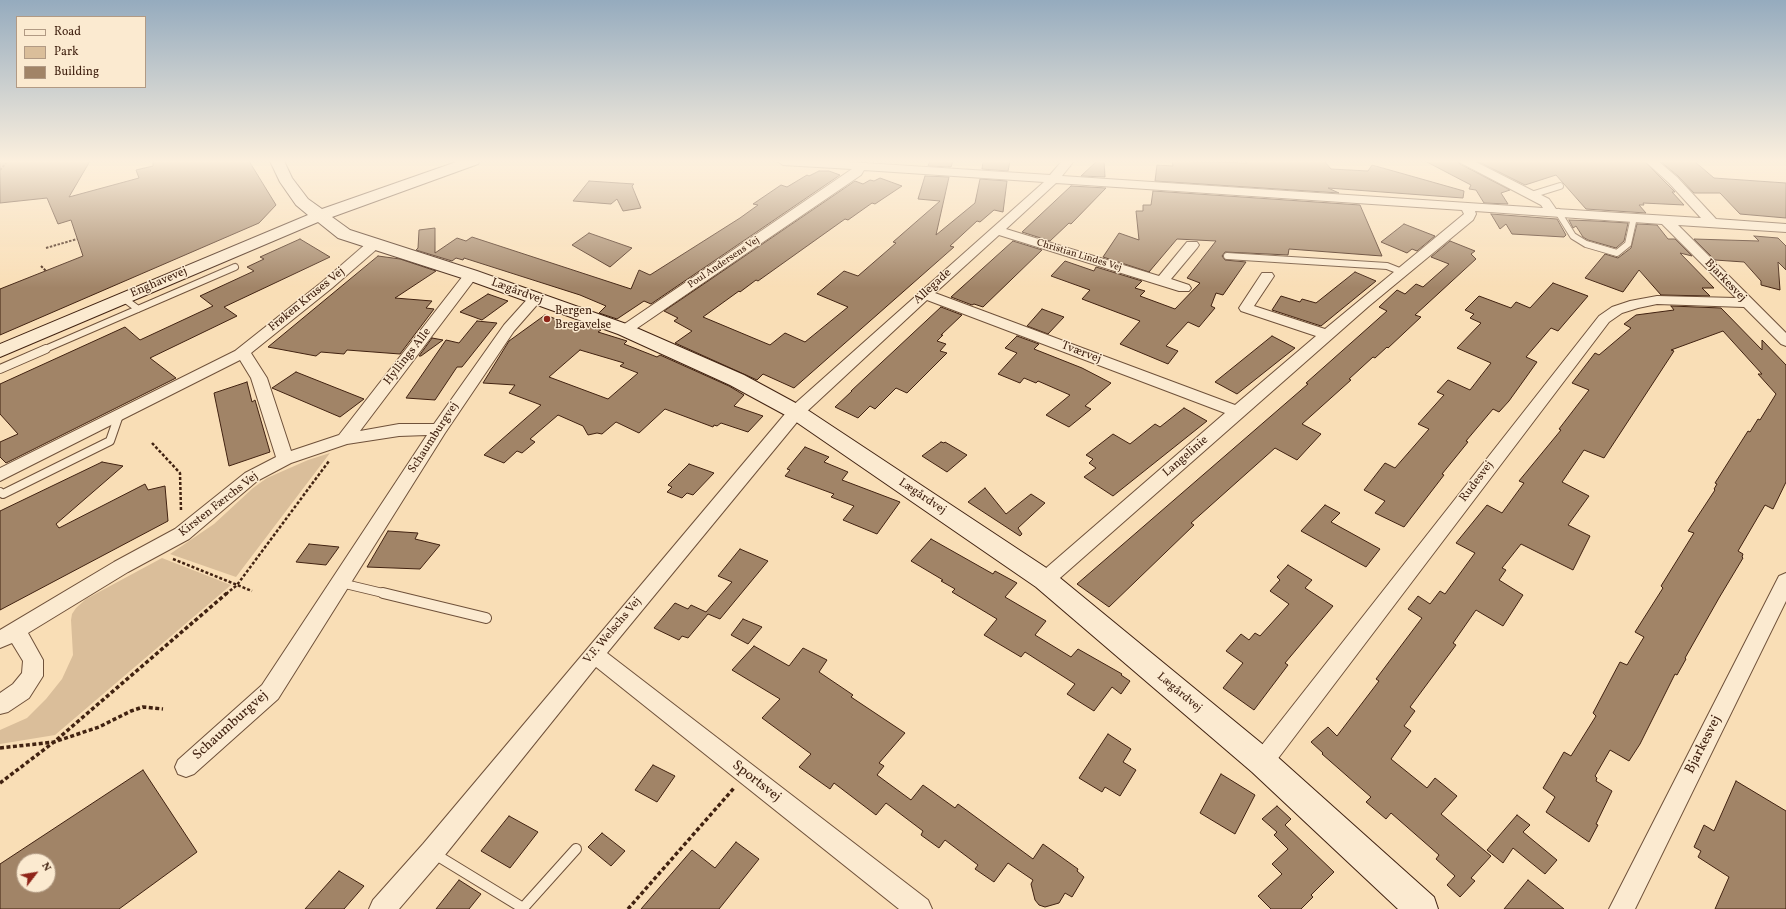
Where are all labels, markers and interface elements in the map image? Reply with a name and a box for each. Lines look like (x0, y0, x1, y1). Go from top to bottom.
legend (16, 16, 146, 88)
text: Road (54, 24, 81, 40)
text: Park (54, 44, 79, 60)
text: Building (54, 64, 99, 80)
street label: Poul Andersens Vej (686, 235, 762, 291)
street label: Christian Lindes Vej (1035, 237, 1123, 275)
street label: Bjarkesvej (1701, 257, 1749, 305)
street label: Enghavevej (128, 265, 190, 301)
street label: Frøken Kruses Vej (266, 265, 348, 335)
street label: Allegade (911, 266, 955, 308)
street label: Lægårdvej (489, 276, 545, 308)
place label: Bergen Bregavelse (555, 305, 611, 333)
marker: Bergen Bregavelse (542, 314, 552, 324)
street label: Hyllings Alle (381, 326, 435, 388)
street label: Tværvej (1059, 339, 1103, 367)
street label: Schaumburgvej (406, 400, 462, 476)
street label: Langelinie (1160, 433, 1212, 481)
street label: Rudesvej (1457, 459, 1497, 505)
street label: Kirsten Færchs Vej (176, 470, 262, 540)
street label: Lægårdvej (895, 476, 949, 518)
street label: V.F. Welschs Vej (581, 595, 645, 667)
street label: Lægårdvej (1154, 670, 1204, 716)
street label: Schaumburgvej (190, 688, 272, 764)
street label: Bjarkesvej (1682, 713, 1726, 777)
street label: Sportsvej (728, 758, 784, 806)
north arrow (16, 853, 56, 893)
text: N (37, 860, 54, 874)

